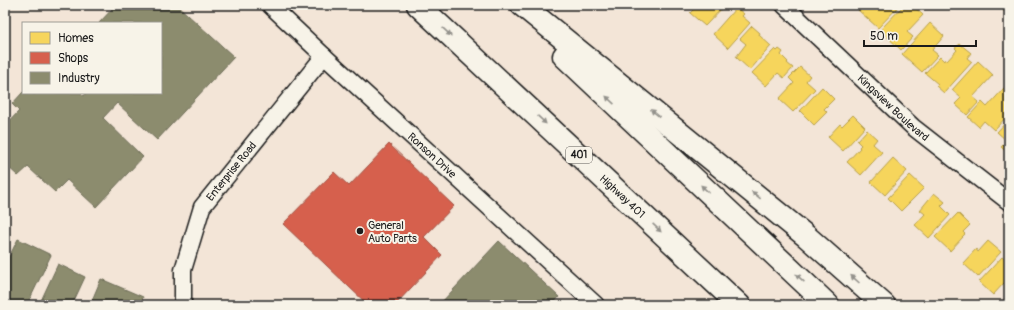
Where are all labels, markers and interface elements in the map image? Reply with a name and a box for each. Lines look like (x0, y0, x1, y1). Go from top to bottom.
legend (22, 22, 162, 94)
scale bar (864, 22, 976, 48)
one-way arrow (441, 27, 452, 36)
text: 50 m (870, 29, 898, 44)
text: Homes (58, 31, 94, 46)
text: Shops (58, 51, 89, 66)
text: Industry (58, 71, 100, 86)
street label: Kingsview Boulevard (855, 72, 932, 144)
one-way arrow (606, 96, 615, 105)
one-way arrow (649, 109, 660, 117)
one-way arrow (536, 116, 547, 125)
street label: Ronson Drive (405, 130, 460, 181)
street label: Enterprise Road (203, 139, 259, 203)
road number: 401 (566, 147, 592, 163)
street label: Highway 401 (597, 172, 648, 221)
one-way arrow (700, 184, 710, 194)
one-way arrow (750, 191, 761, 199)
place label: General Auto Parts (368, 219, 417, 245)
one-way arrow (652, 223, 662, 233)
marker: General Auto Parts (355, 226, 365, 236)
one-way arrow (795, 273, 805, 283)
one-way arrow (850, 274, 860, 284)

